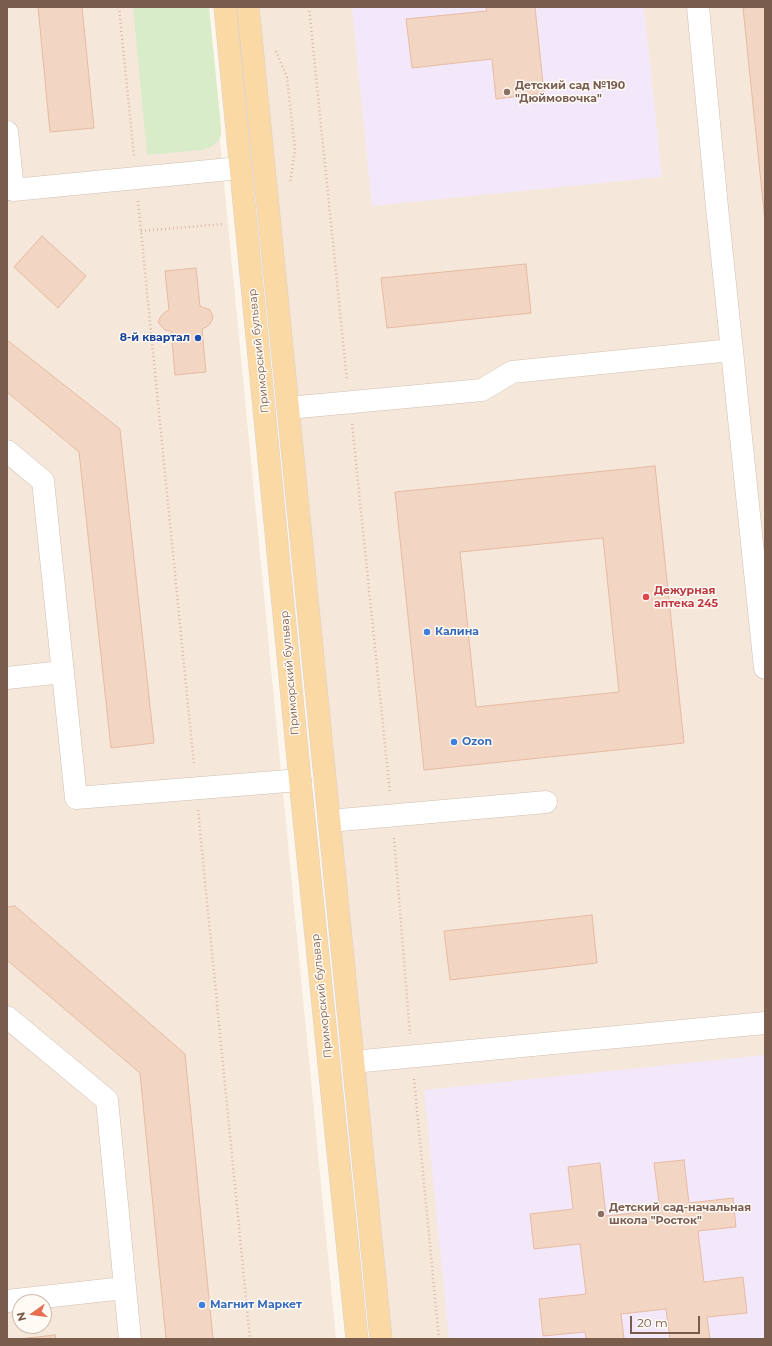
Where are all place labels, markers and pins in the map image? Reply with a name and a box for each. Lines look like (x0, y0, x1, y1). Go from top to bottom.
place label: Детский сад №190 "Дюймовочка" (515, 79, 625, 105)
marker: Детский сад №190 "Дюймовочка" (502, 87, 512, 97)
place label: 8-й квартал (120, 331, 190, 345)
marker: 8-й квартал (193, 333, 203, 343)
place label: Дежурная аптека 245 (654, 584, 718, 610)
marker: Дежурная аптека 245 (641, 592, 651, 602)
place label: Калина (435, 625, 479, 639)
marker: Калина (422, 627, 432, 637)
place label: Ozon (462, 735, 492, 749)
marker: Ozon (449, 737, 459, 747)
place label: Детский сад-начальная школа "Росток" (609, 1201, 751, 1227)
marker: Детский сад-начальная школа "Росток" (596, 1209, 606, 1219)
place label: Магнит Маркет (210, 1298, 302, 1312)
marker: Магнит Маркет (197, 1300, 207, 1310)

